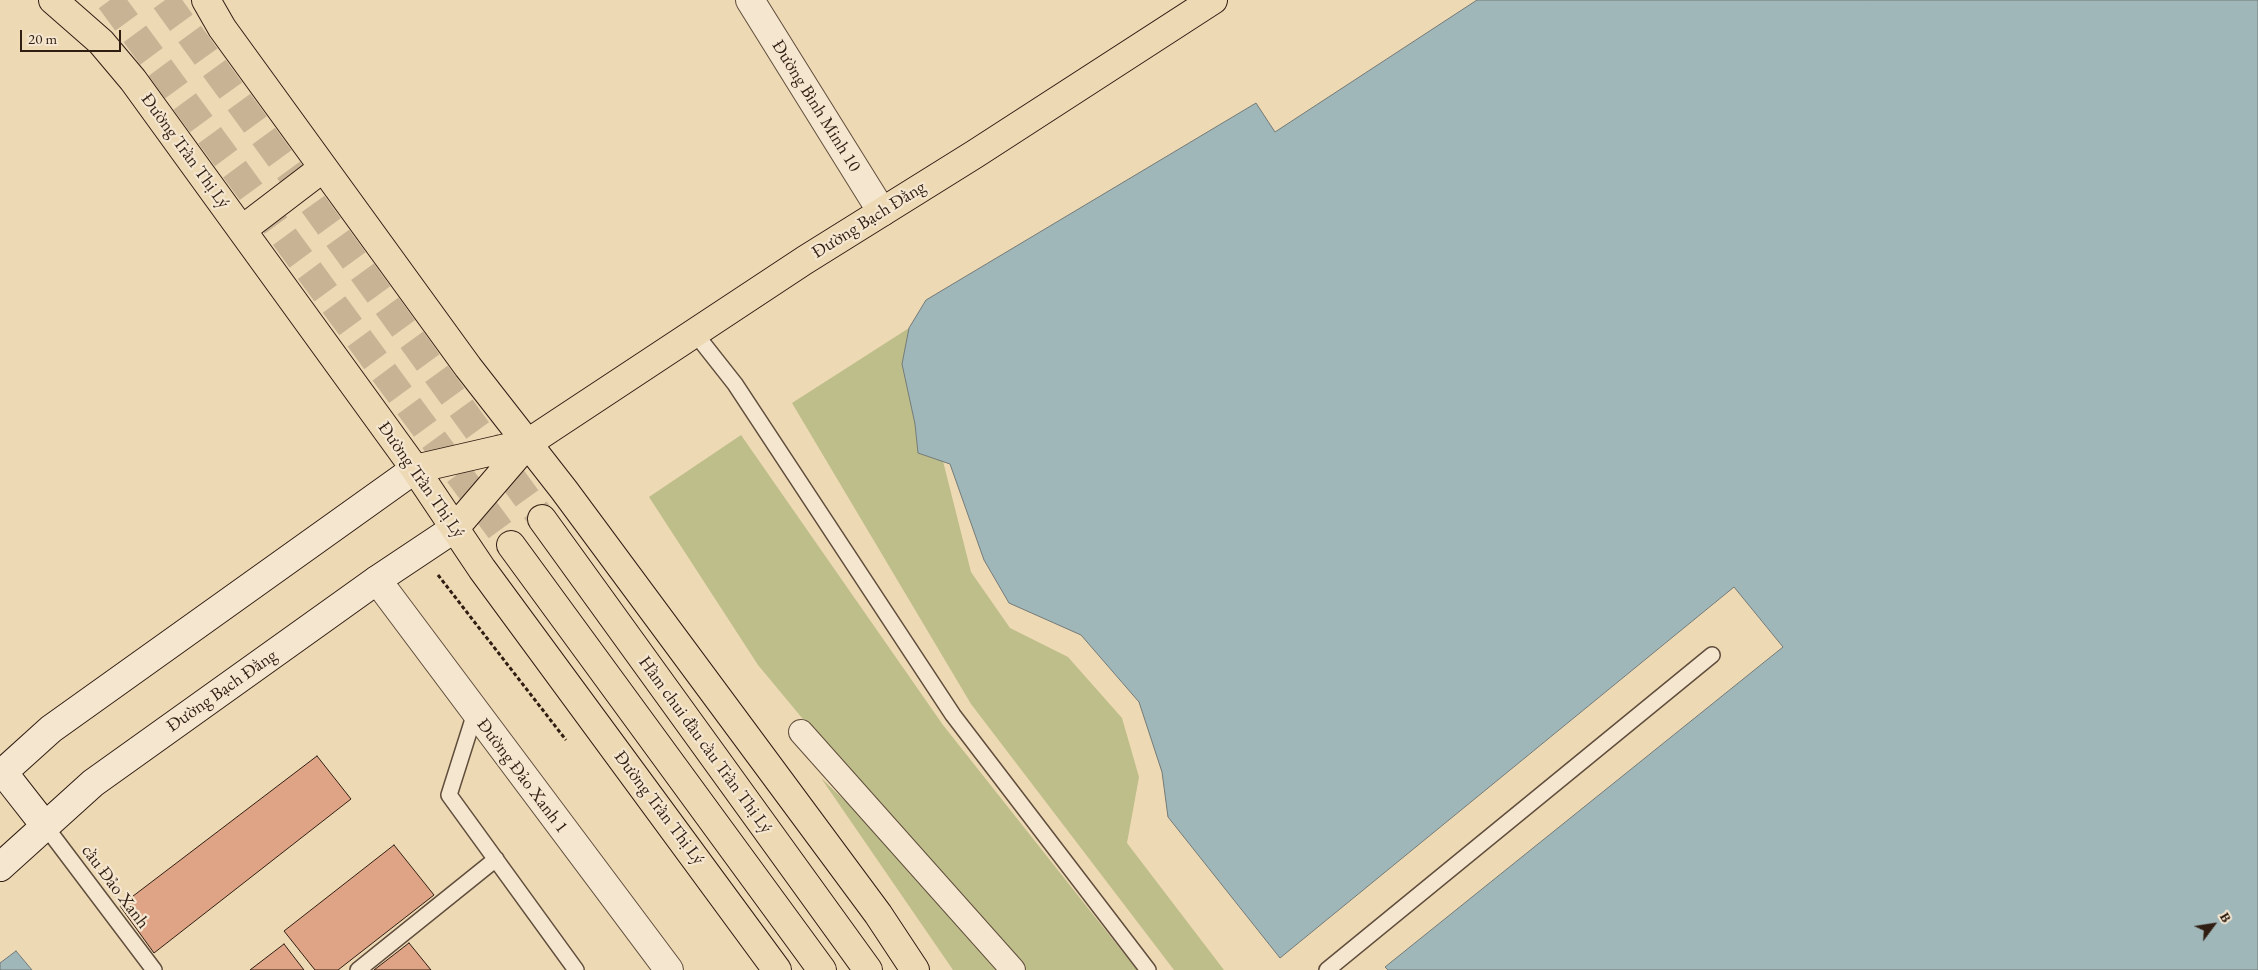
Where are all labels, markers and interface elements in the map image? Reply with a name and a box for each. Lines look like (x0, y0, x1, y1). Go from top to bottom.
scale bar (22, 20, 124, 52)
text: 20 m (28, 29, 57, 48)
street label: Đường Bình Minh 10 (767, 36, 865, 176)
street label: Đường Trần Thị Lý (136, 89, 234, 213)
street label: Đường Bạch Đằng (808, 176, 930, 264)
street label: Đường Trần Thị Lý (373, 418, 469, 542)
street label: Đường Bạch Đằng (163, 645, 281, 737)
street label: Hầm chui đầu cầu Trần Thị Lý (634, 652, 776, 838)
street label: Đường Đảo Xanh 1 (472, 714, 572, 838)
street label: Đường Trần Thị Lý (609, 747, 709, 869)
street label: cầu Đảo Xanh (77, 841, 153, 933)
north arrow (2188, 900, 2238, 950)
text: B (2216, 909, 2236, 926)

